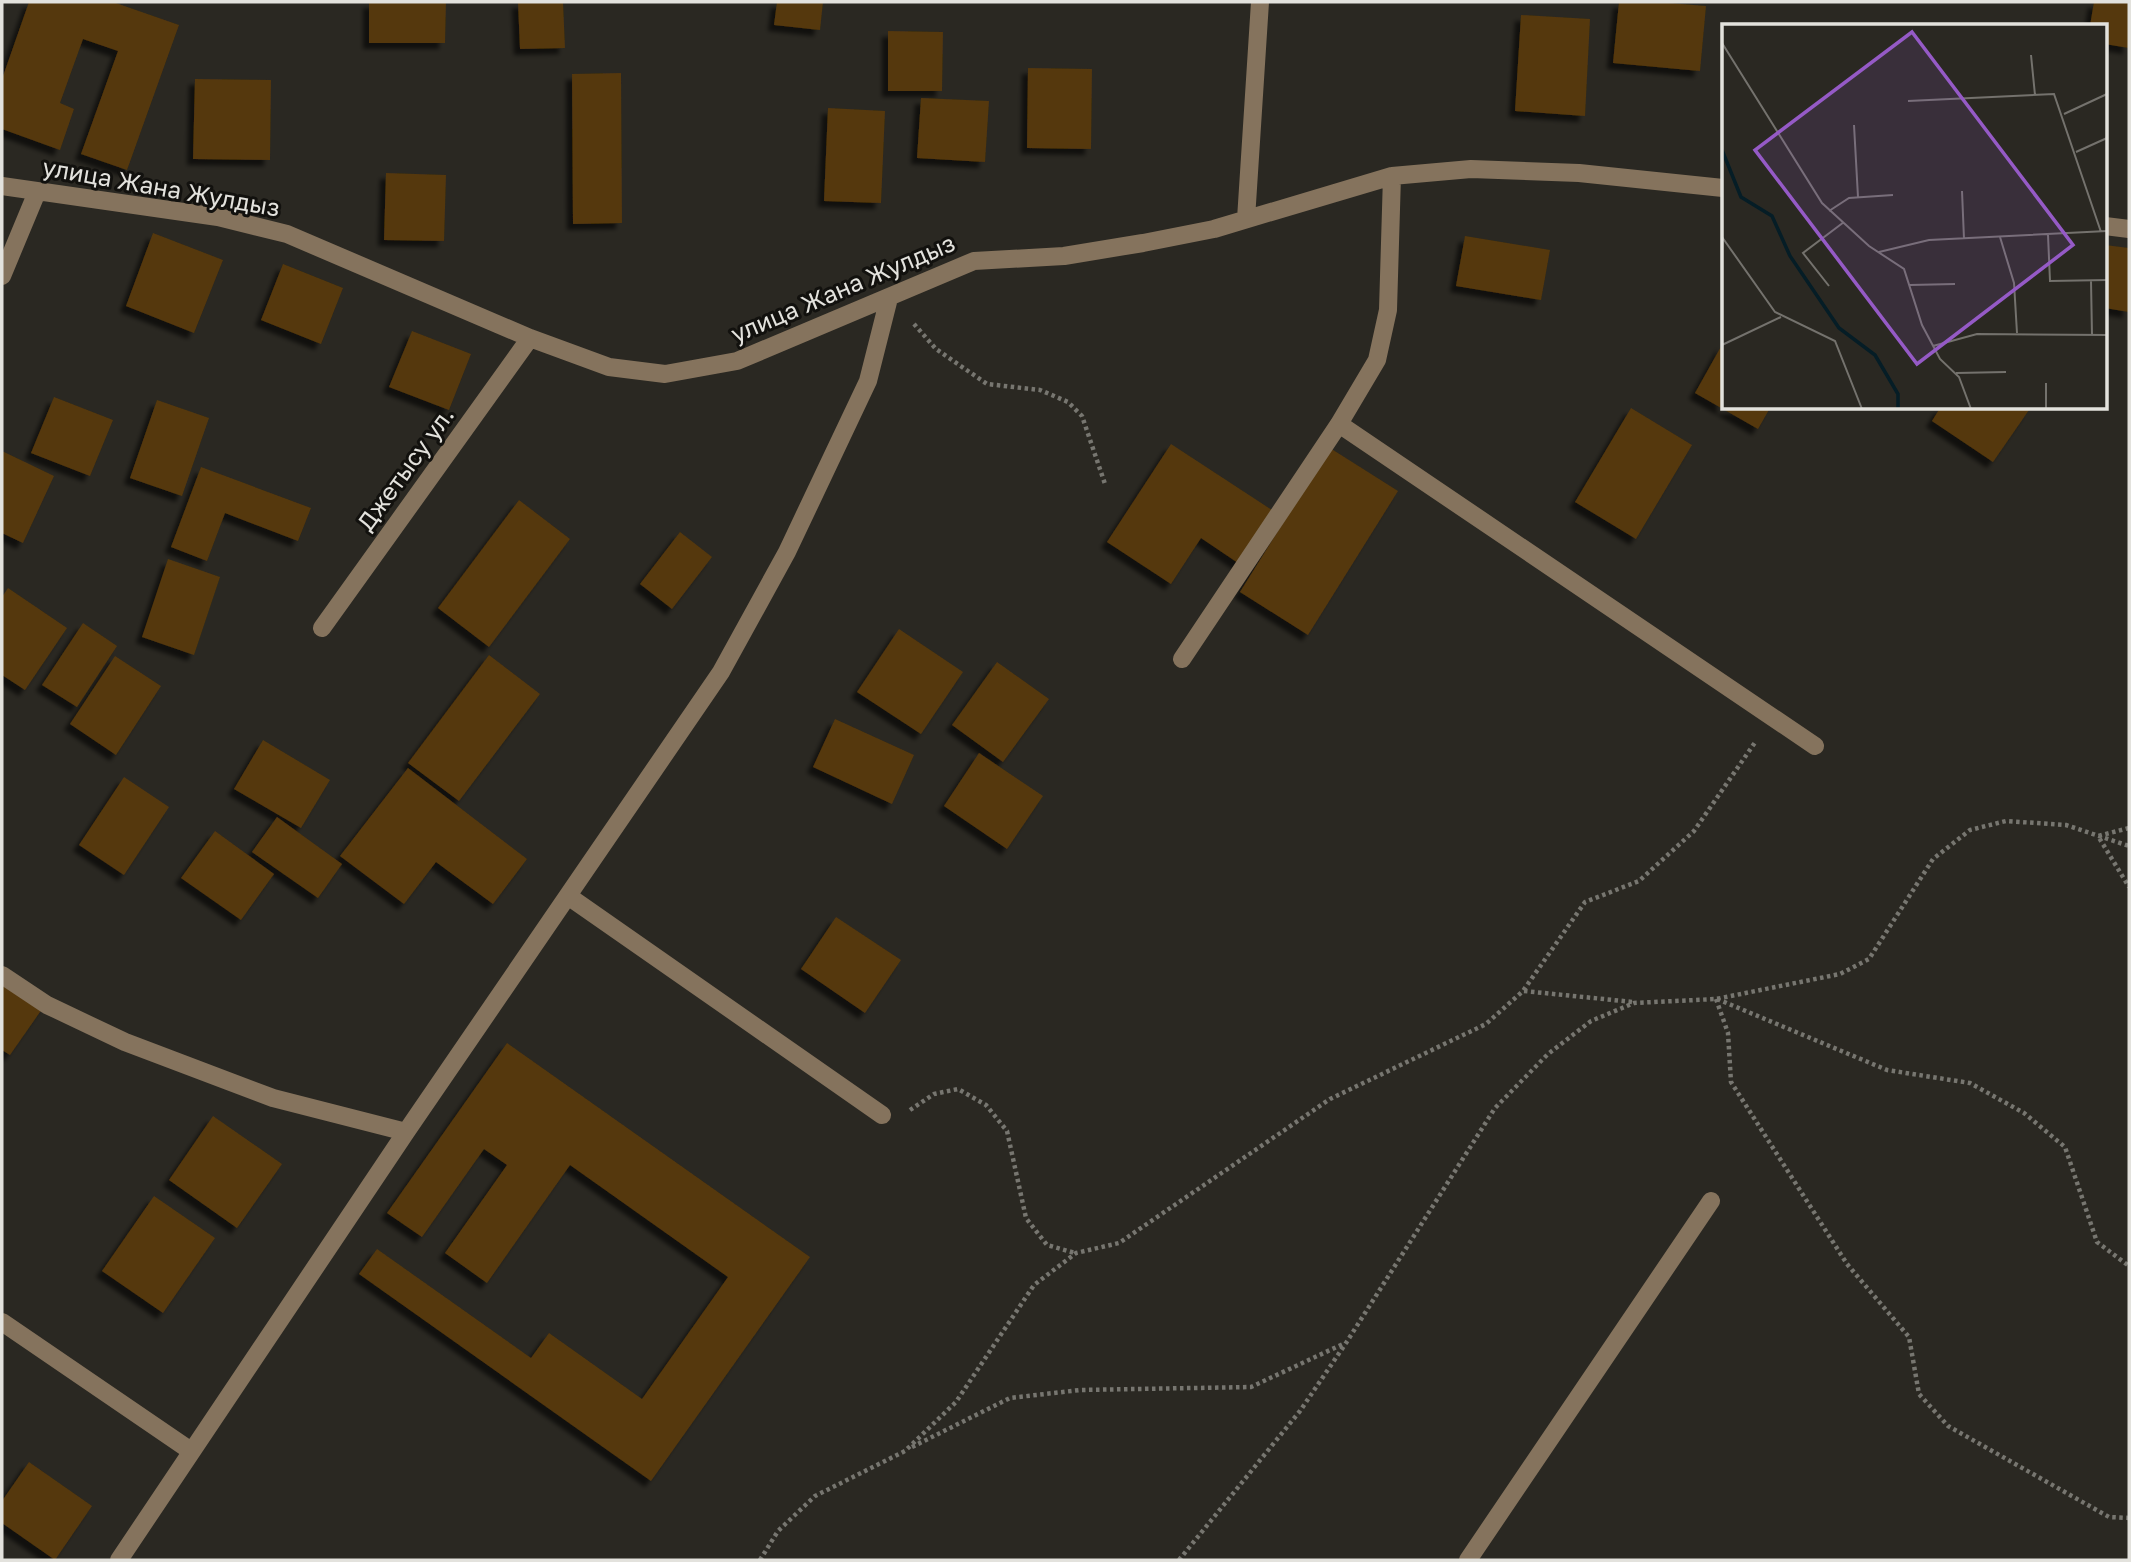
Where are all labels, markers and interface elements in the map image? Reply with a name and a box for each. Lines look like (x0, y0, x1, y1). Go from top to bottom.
inset map (1722, 24, 2106, 410)
street label: улица Жана Жулдыз (40, 151, 282, 222)
street label: улица Жана Жулдыз (726, 227, 959, 348)
street label: Джетысу ул. (350, 401, 459, 536)

